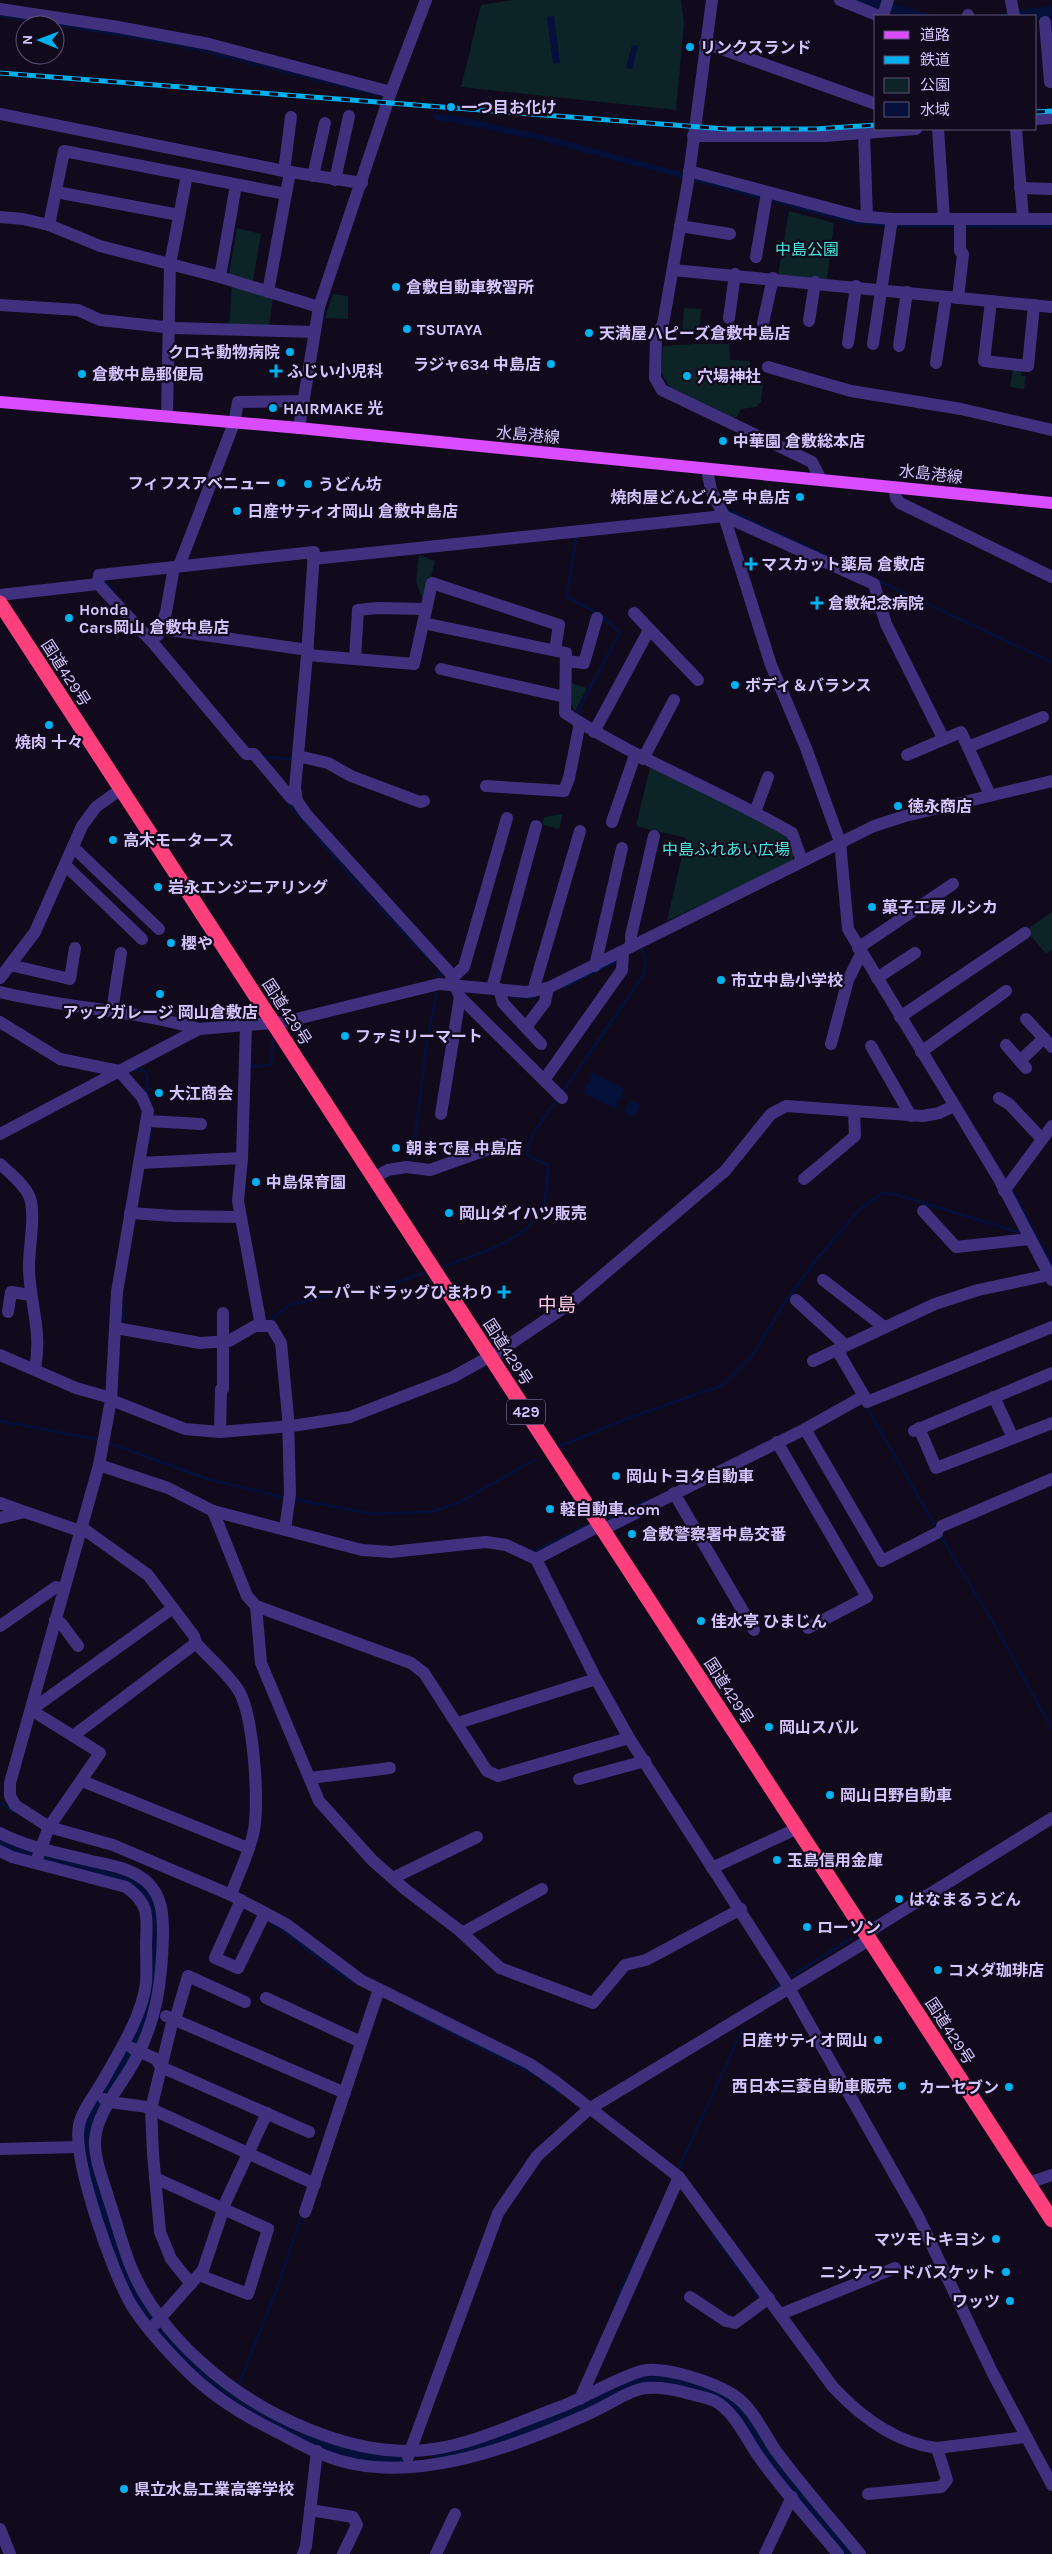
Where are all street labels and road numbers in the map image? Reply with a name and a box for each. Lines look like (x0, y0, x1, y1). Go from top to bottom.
street label: 水島港線 (495, 423, 561, 447)
street label: 水島港線 (898, 461, 964, 487)
street label: 国道429号 (37, 636, 95, 710)
street label: 国道429号 (258, 975, 316, 1049)
street label: 国道429号 (479, 1315, 537, 1389)
road number: 429 (507, 1400, 545, 1424)
street label: 国道429号 (700, 1654, 758, 1728)
street label: 国道429号 (921, 1994, 979, 2068)

